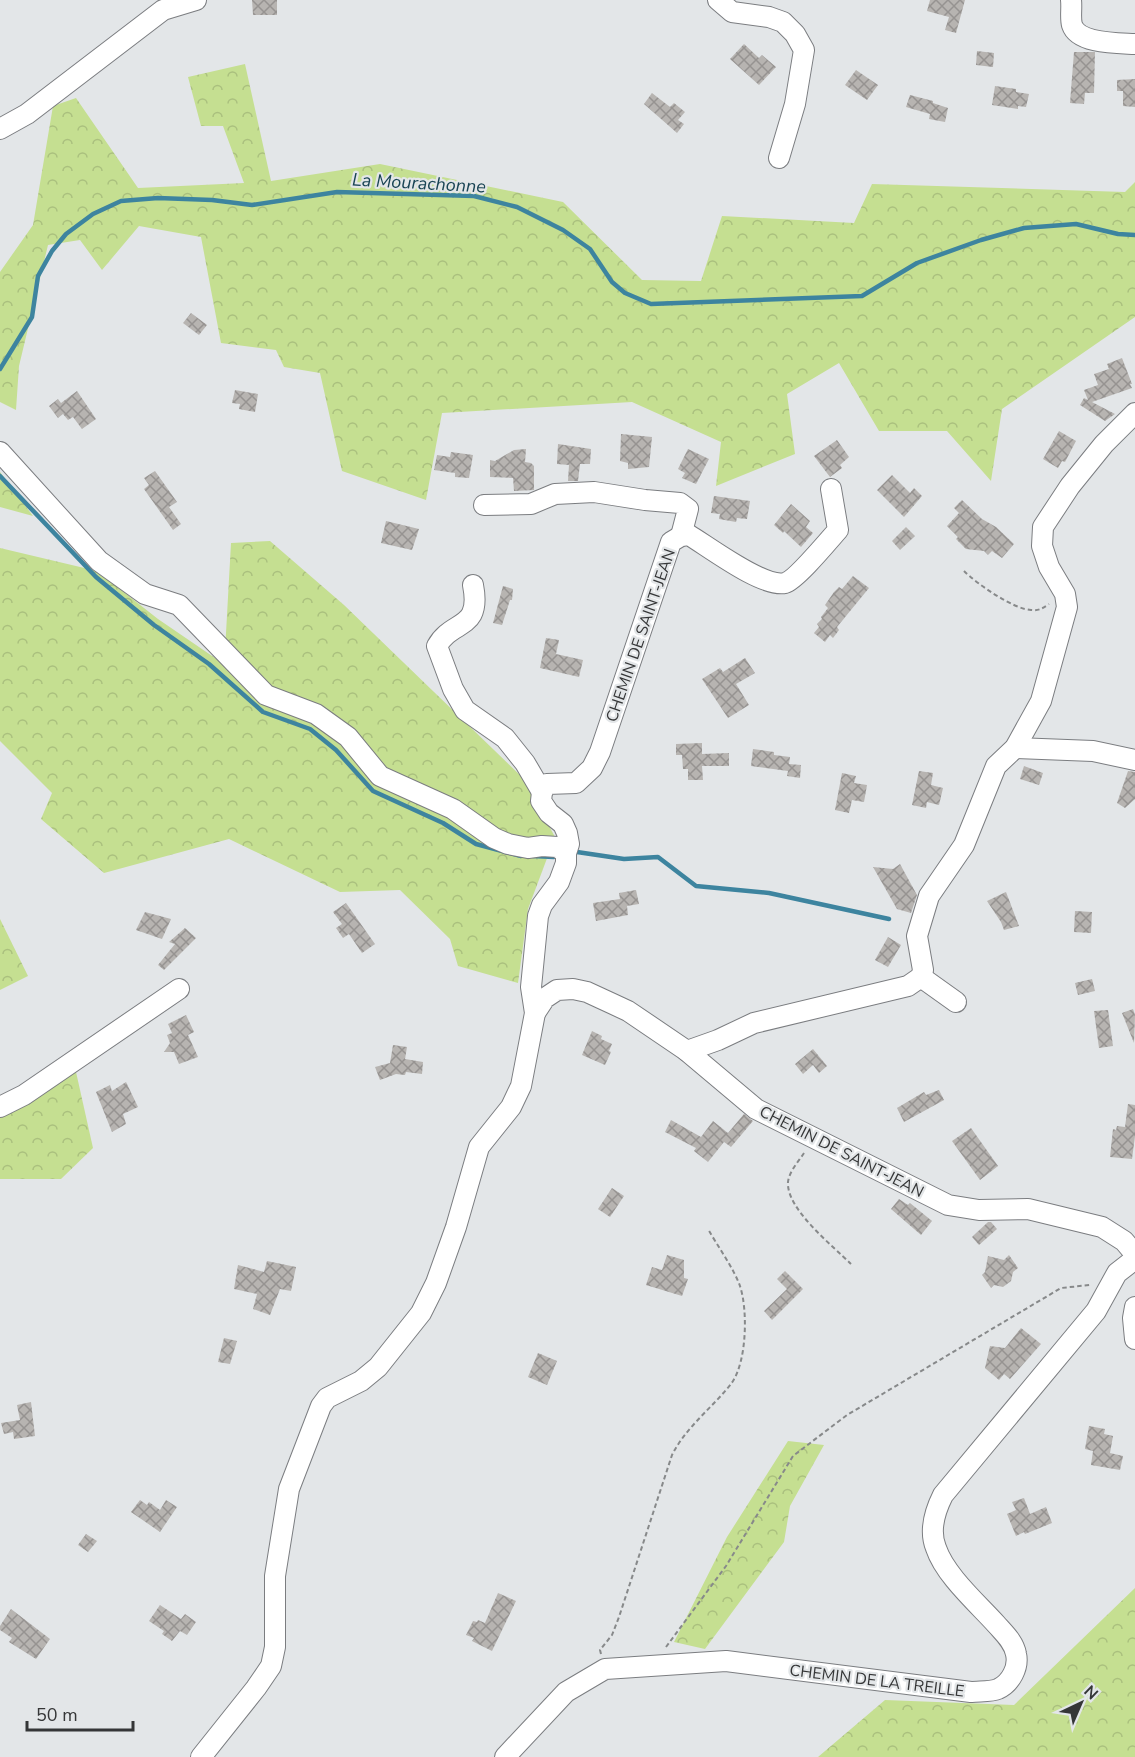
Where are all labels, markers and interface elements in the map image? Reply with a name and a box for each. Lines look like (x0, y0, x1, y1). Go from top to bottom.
water label: La Mourachonne (352, 168, 487, 199)
street label: CHEMIN DE SAINT-JEAN (601, 546, 681, 725)
street label: CHEMIN DE SAINT-JEAN (756, 1101, 928, 1203)
street label: CHEMIN DE LA TREILLE (788, 1659, 966, 1703)
north arrow (1051, 1673, 1111, 1733)
text: N (1079, 1681, 1103, 1705)
scale bar (27, 1694, 134, 1732)
text: 50 m (36, 1703, 78, 1727)

